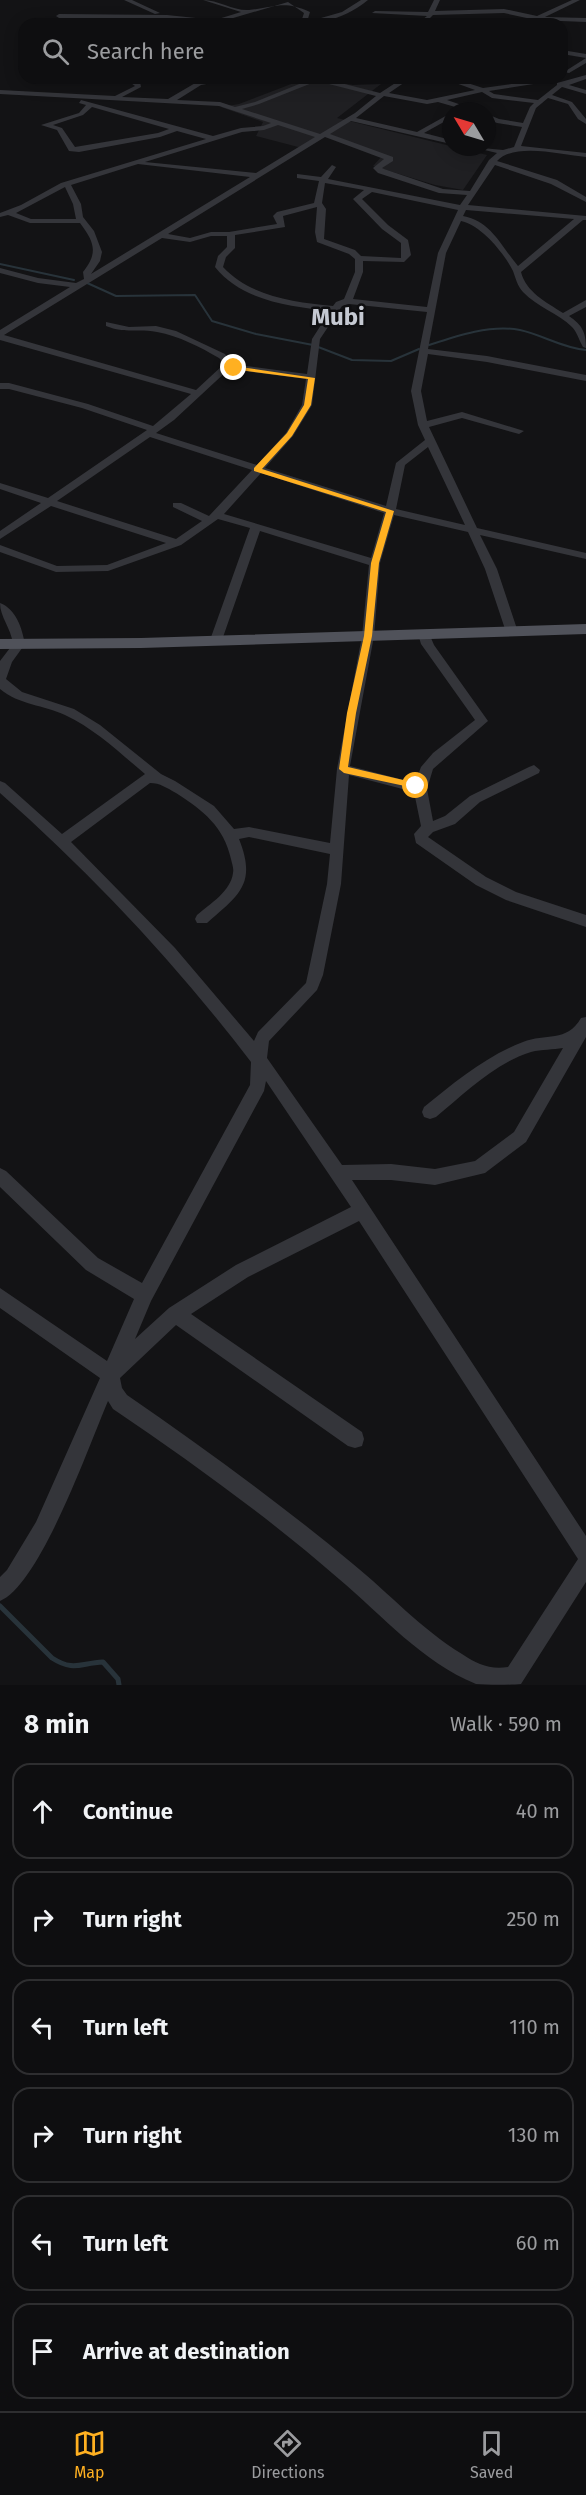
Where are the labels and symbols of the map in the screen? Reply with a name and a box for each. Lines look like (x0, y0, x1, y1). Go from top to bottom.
north arrow (442, 102, 496, 156)
district label: Mubi (311, 303, 365, 331)
route end (220, 354, 246, 380)
route start (402, 772, 428, 798)

